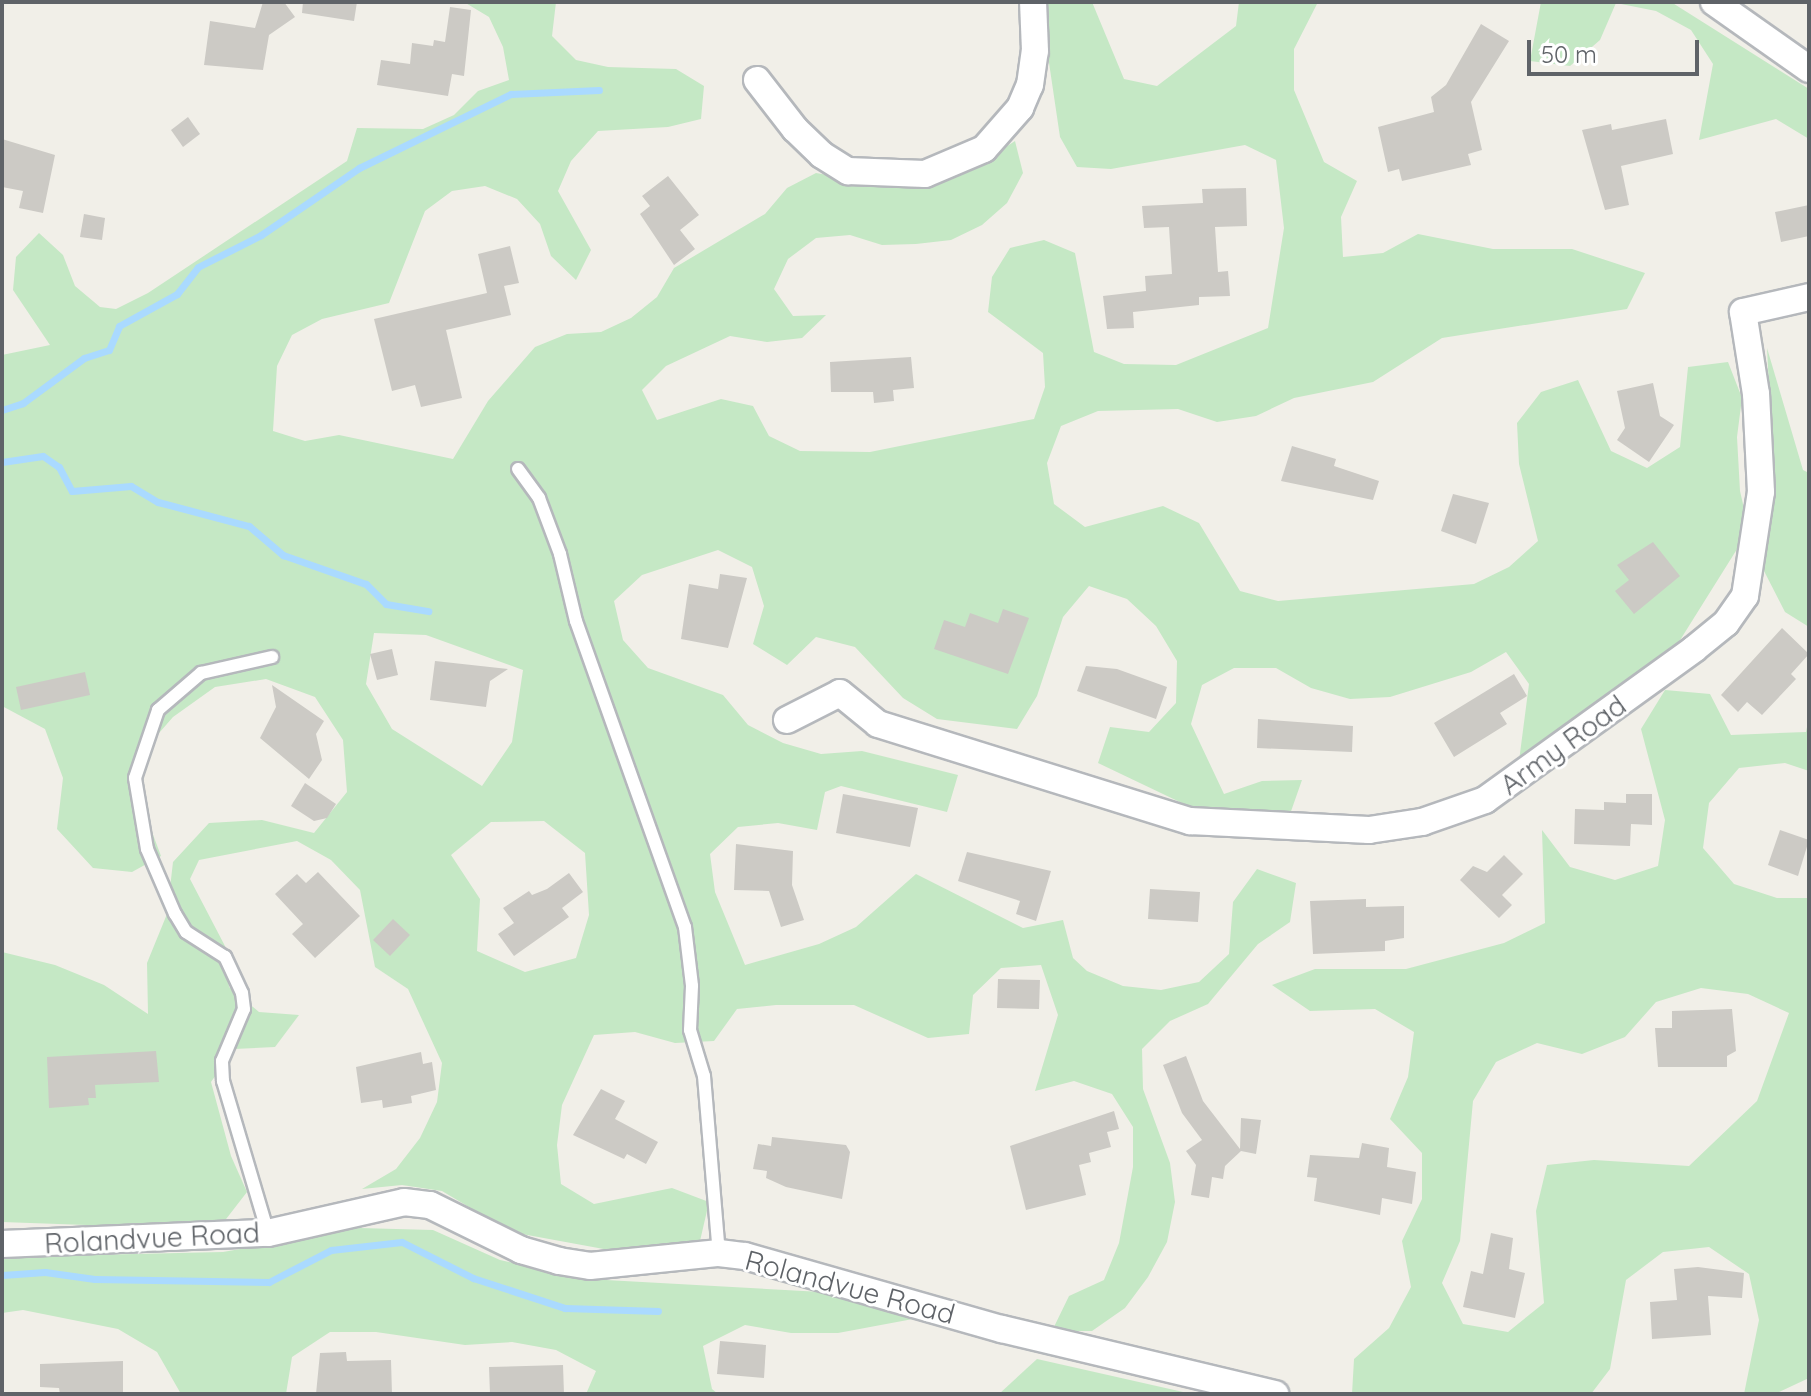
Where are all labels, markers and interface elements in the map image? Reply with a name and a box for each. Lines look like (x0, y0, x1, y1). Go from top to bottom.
scale bar (1531, 24, 1703, 74)
text: 50 m (1541, 39, 1597, 69)
street label: Army Road (1494, 688, 1632, 802)
street label: Rolandvue Road (43, 1216, 261, 1260)
street label: Rolandvue Road (741, 1243, 959, 1331)

